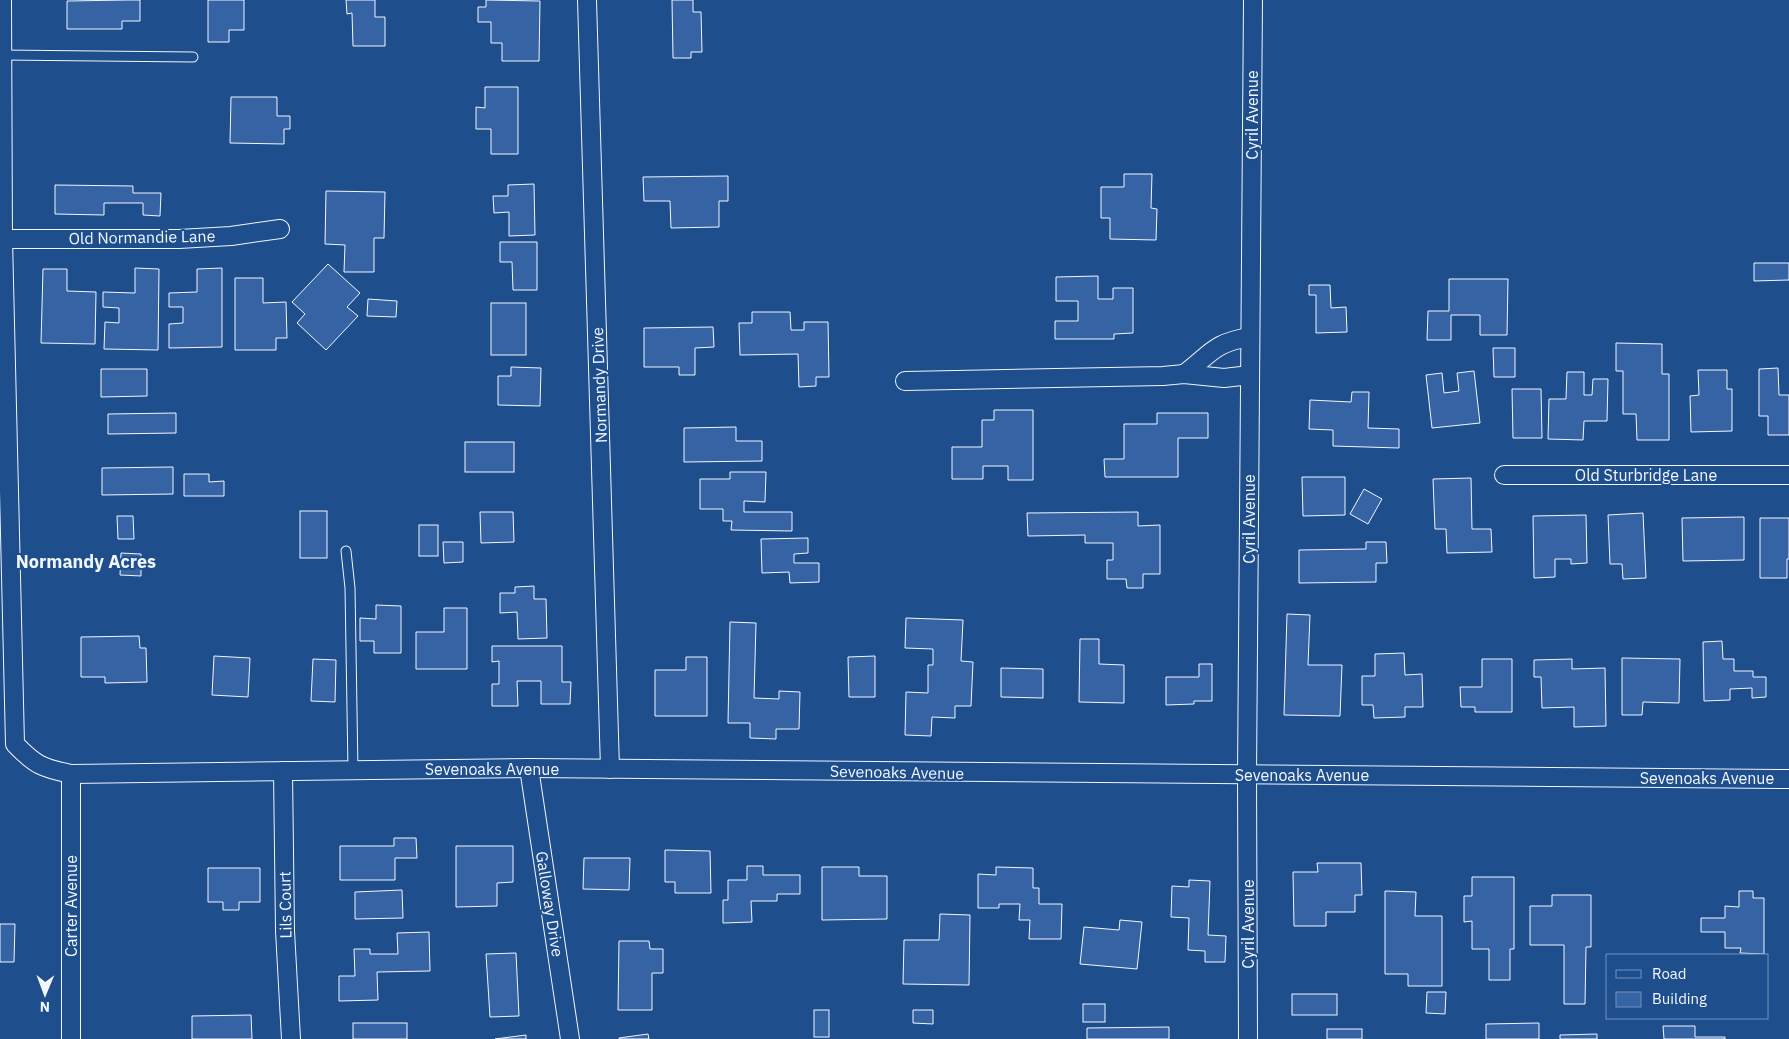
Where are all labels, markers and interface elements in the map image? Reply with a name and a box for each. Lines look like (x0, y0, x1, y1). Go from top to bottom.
street label: Cyril Avenue (1242, 70, 1262, 160)
street label: Old Normandie Lane (68, 226, 216, 248)
street label: Normandy Drive (587, 327, 611, 443)
street label: Old Sturbridge Lane (1575, 465, 1717, 485)
street label: Cyril Avenue (1239, 474, 1259, 564)
district label: Normandy Acres (16, 550, 156, 573)
street label: Sevenoaks Avenue (425, 759, 559, 779)
street label: Sevenoaks Avenue (830, 761, 965, 783)
street label: Sevenoaks Avenue (1235, 765, 1369, 785)
street label: Sevenoaks Avenue (1640, 768, 1774, 788)
street label: Galloway Drive (532, 850, 568, 958)
street label: Carter Avenue (61, 855, 81, 957)
street label: Lils Court (274, 871, 296, 939)
street label: Cyril Avenue (1238, 879, 1258, 969)
legend (1606, 954, 1769, 1019)
text: Road (1652, 964, 1687, 983)
north arrow (20, 969, 70, 1019)
text: Building (1652, 989, 1707, 1008)
text: N (40, 998, 50, 1016)

